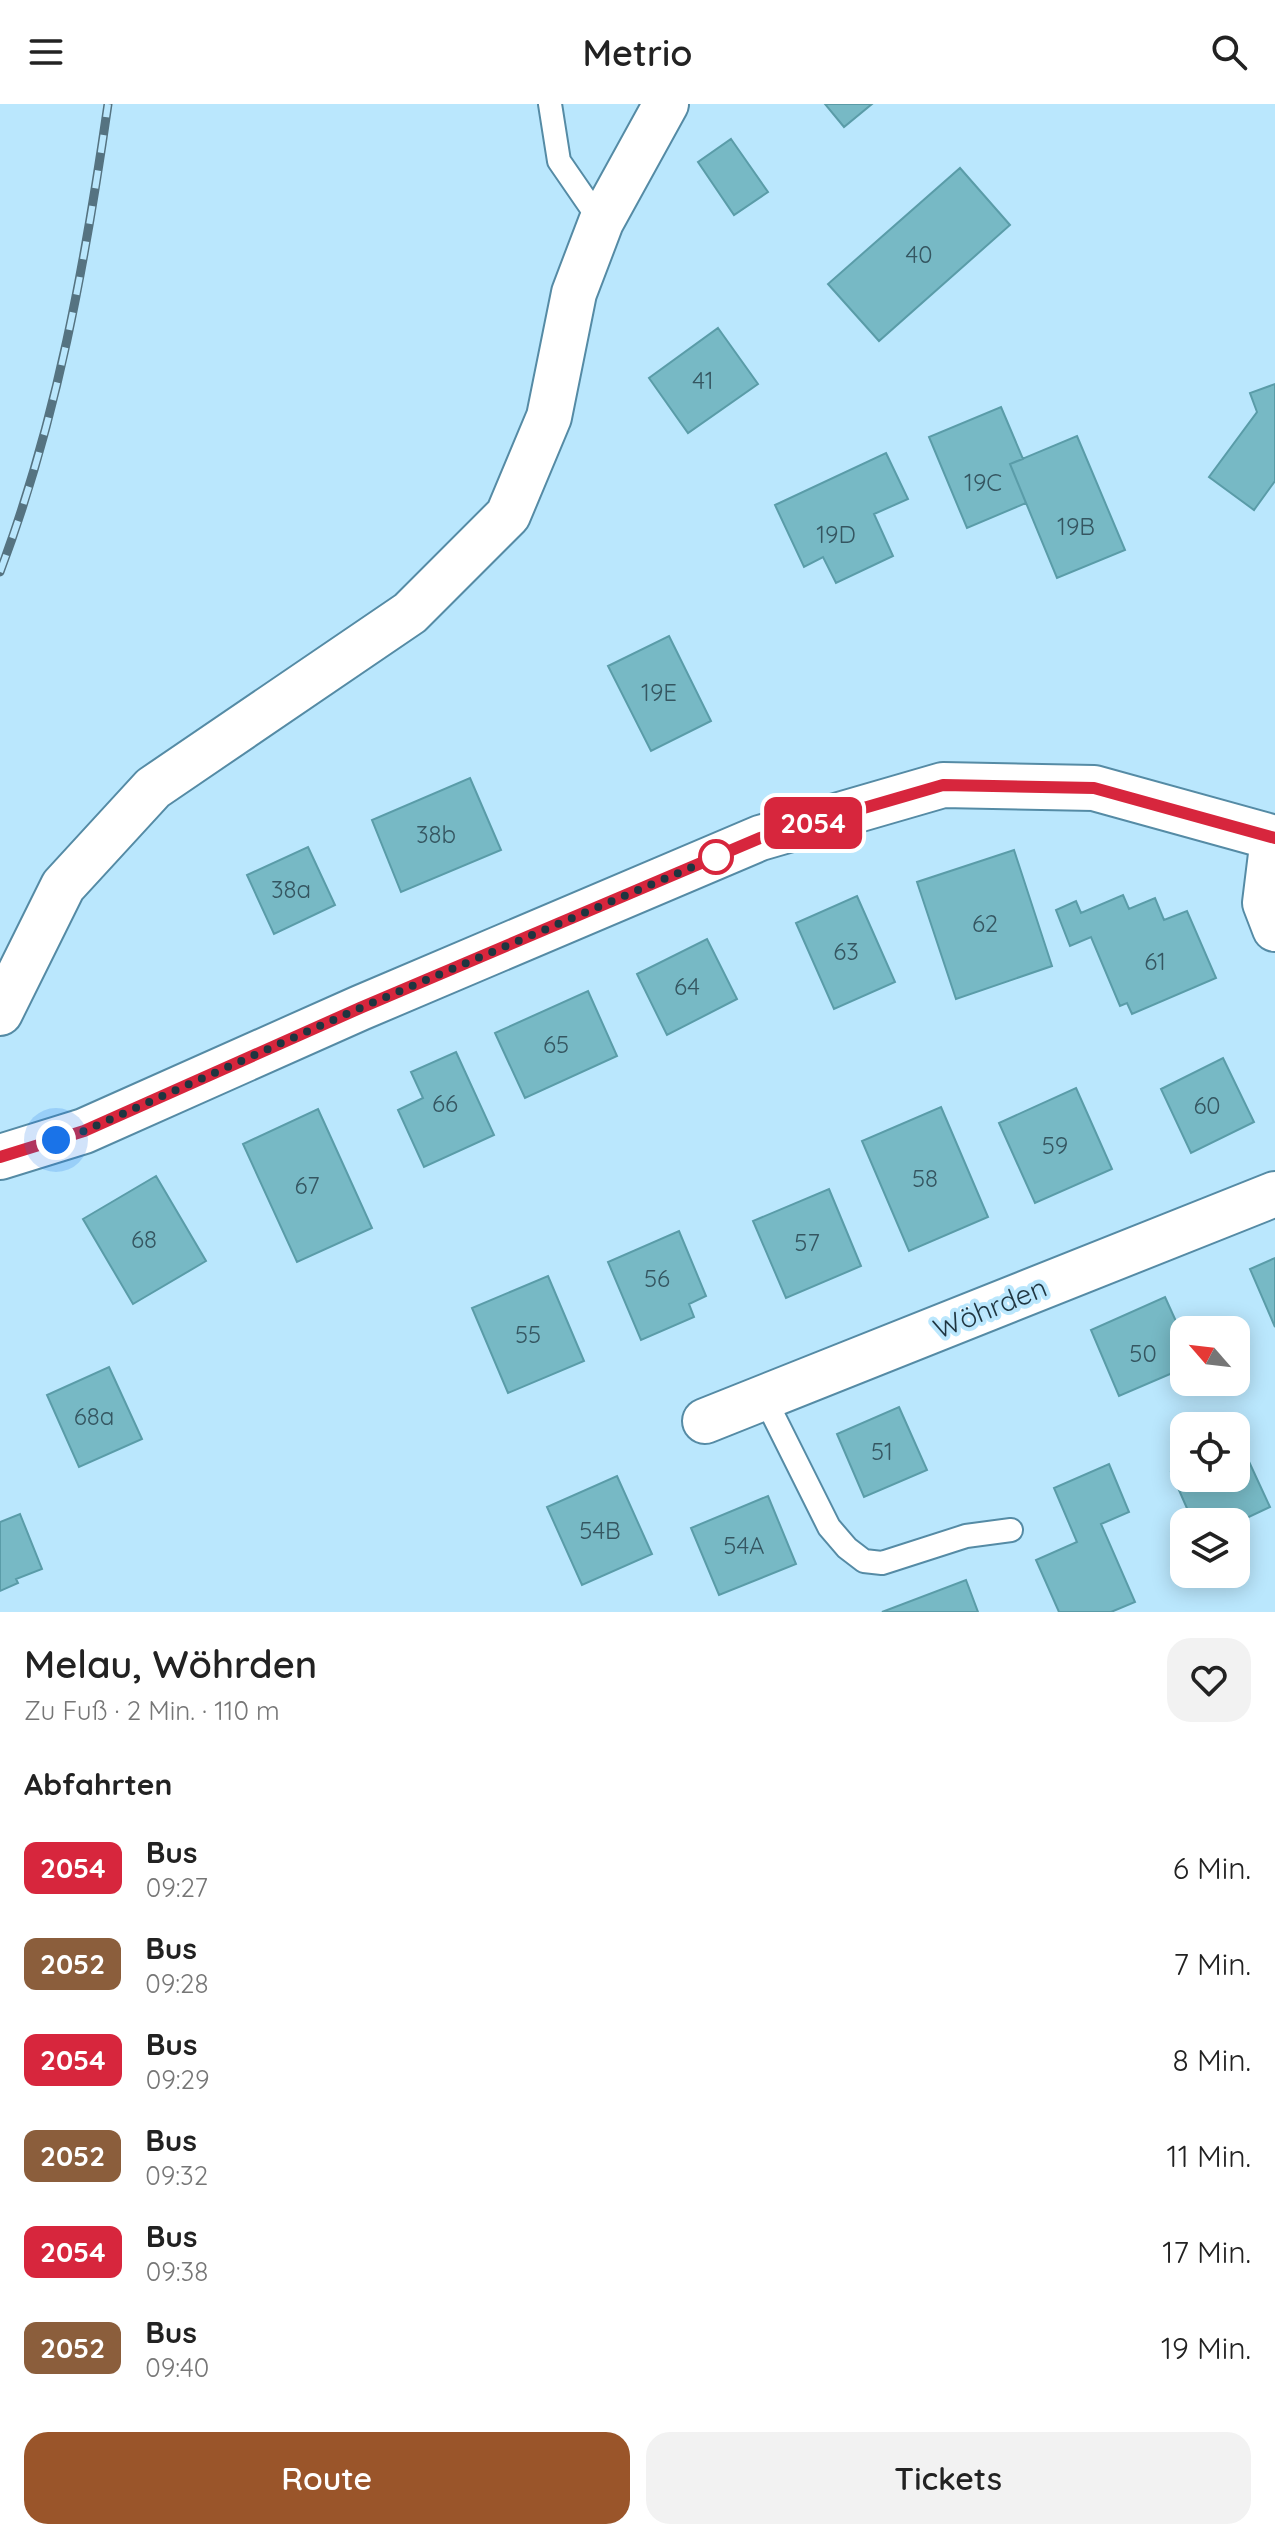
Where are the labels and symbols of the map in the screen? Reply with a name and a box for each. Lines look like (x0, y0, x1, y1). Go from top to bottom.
house number: 40 (906, 239, 932, 269)
house number: 41 (692, 365, 714, 395)
house number: 19C (964, 467, 1002, 497)
house number: 19B (1057, 511, 1095, 541)
house number: 19D (816, 519, 856, 549)
house number: 19E (641, 677, 677, 707)
line badge: 2054 (757, 797, 869, 849)
house number: 38b (416, 819, 456, 849)
unlabelled marker (699, 840, 733, 874)
house number: 38a (271, 874, 311, 904)
house number: 62 (972, 908, 998, 938)
house number: 63 (833, 936, 859, 966)
house number: 61 (1144, 946, 1166, 976)
house number: 64 (674, 971, 700, 1001)
house number: 65 (543, 1029, 569, 1059)
house number: 66 (432, 1088, 458, 1118)
house number: 60 (1193, 1090, 1221, 1120)
your location (36, 1120, 76, 1160)
house number: 59 (1042, 1130, 1068, 1160)
house number: 58 (912, 1163, 938, 1193)
house number: 67 (294, 1170, 320, 1200)
house number: 68 (131, 1224, 157, 1254)
house number: 57 (794, 1227, 820, 1257)
house number: 56 (644, 1263, 670, 1293)
street label: Wöhrden (928, 1269, 1052, 1346)
north arrow (1170, 1316, 1250, 1396)
house number: 55 (515, 1319, 541, 1349)
house number: 50 (1129, 1338, 1157, 1368)
house number: 68a (74, 1401, 114, 1431)
house number: 51 (871, 1436, 893, 1466)
house number: 54B (579, 1515, 621, 1545)
house number: 54A (723, 1530, 765, 1560)

